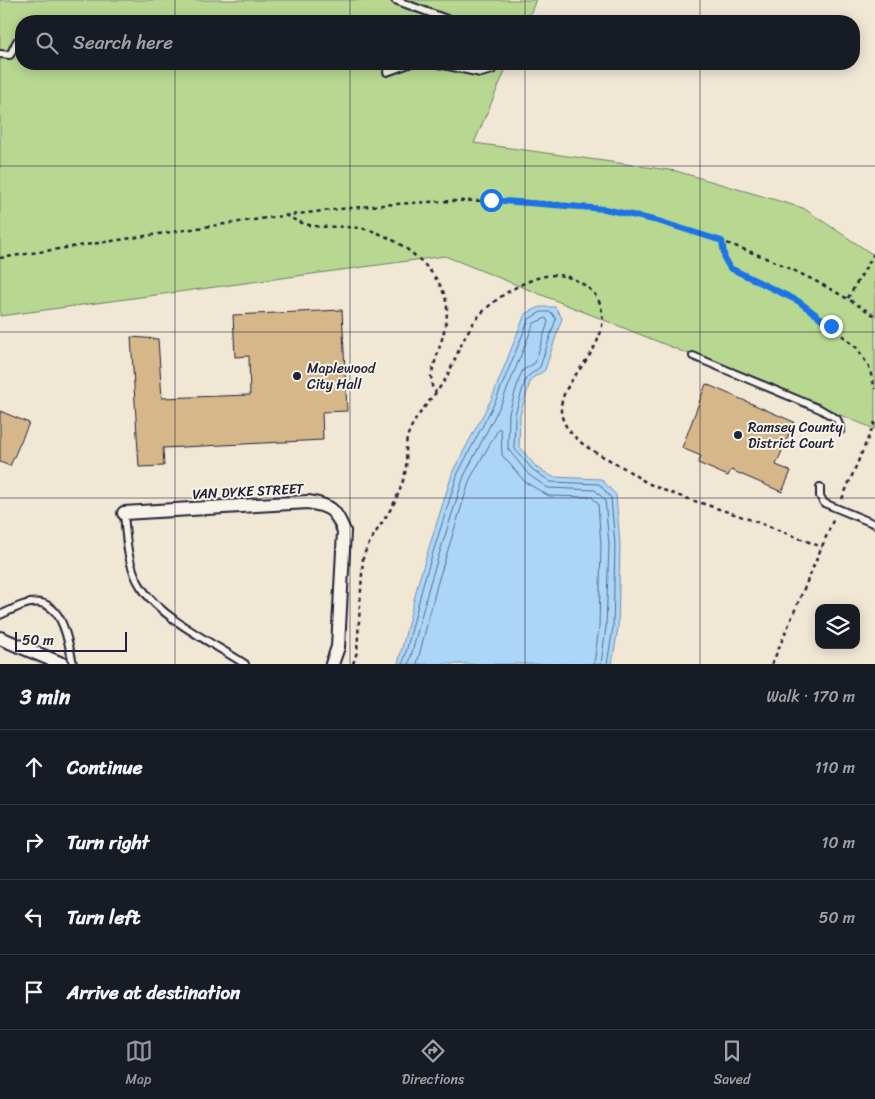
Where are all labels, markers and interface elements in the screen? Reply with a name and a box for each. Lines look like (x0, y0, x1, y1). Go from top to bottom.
search box (15, 15, 860, 70)
text: Search here (73, 26, 173, 59)
icon: search (33, 29, 61, 57)
route start (480, 189, 503, 212)
route end (820, 315, 843, 338)
place label: Maplewood City Hall (307, 356, 377, 397)
marker: Maplewood City Hall (291, 370, 303, 382)
place label: Ramsey County District Court (748, 415, 844, 456)
marker: Ramsey County District Court (732, 429, 744, 441)
street label: VAN DYKE STREET (192, 476, 305, 507)
map controls (815, 604, 860, 649)
button: layers (815, 604, 860, 649)
text: 50 m (22, 628, 54, 653)
scale bar (15, 629, 128, 652)
text: 3 min (20, 678, 70, 716)
text: Walk · 170 m (766, 682, 855, 711)
text: Continue (67, 751, 143, 784)
icon: ahead (20, 753, 48, 781)
text: 110 m (815, 753, 855, 782)
text: Turn right (67, 826, 149, 859)
icon: right (20, 828, 48, 856)
text: 10 m (822, 828, 855, 857)
text: Turn left (67, 901, 140, 934)
icon: left (20, 903, 48, 931)
text: 50 m (819, 903, 855, 932)
text: Arrive at destination (67, 976, 240, 1009)
icon: arrive (20, 978, 48, 1006)
tab: Map (125, 1037, 153, 1092)
tab: Directions (402, 1037, 464, 1092)
tab: Saved (714, 1037, 750, 1092)

